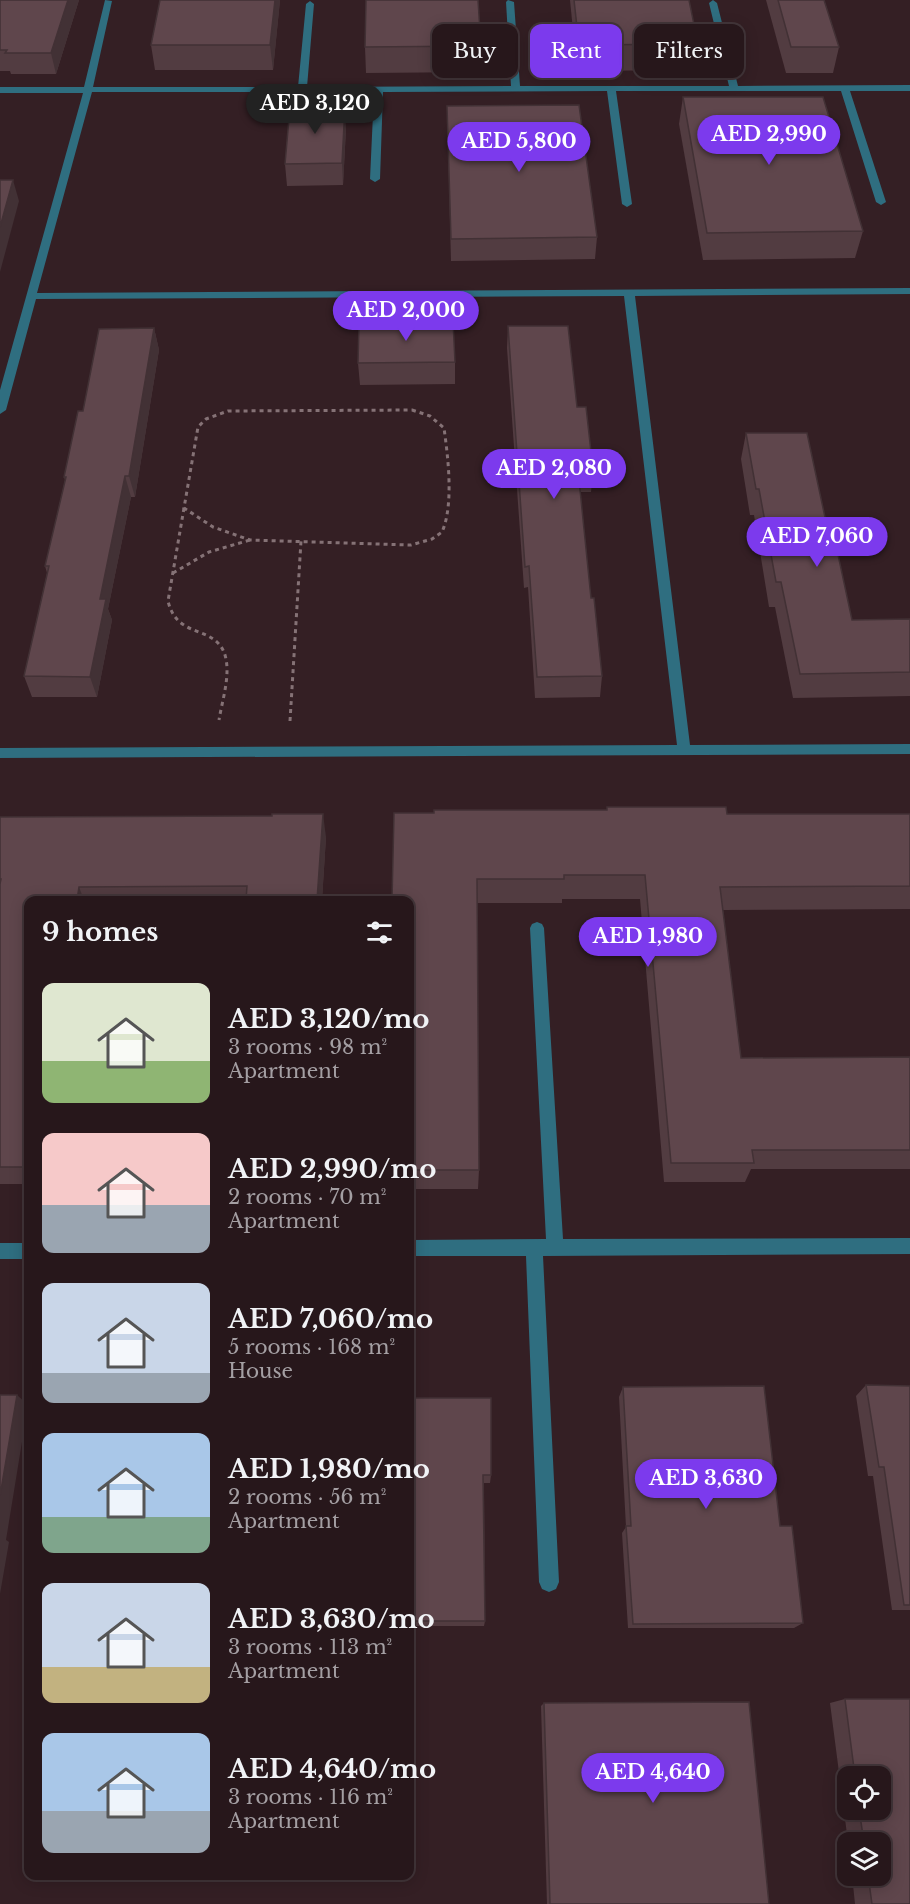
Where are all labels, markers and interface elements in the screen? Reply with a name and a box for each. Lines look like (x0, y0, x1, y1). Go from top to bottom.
chip: Buy (432, 24, 518, 78)
chip: Rent (530, 24, 622, 78)
chip: Filters (634, 24, 744, 78)
pin: AED 3,120 (246, 84, 384, 135)
text: AED 3,120 (260, 91, 370, 115)
pin: AED 2,990 (700, 115, 838, 166)
pin: AED 5,800 (450, 122, 588, 173)
text: AED 2,990 (711, 122, 827, 146)
text: AED 5,800 (461, 129, 577, 153)
pin: AED 2,000 (337, 291, 475, 342)
text: AED 2,000 (347, 298, 465, 322)
pin: AED 2,080 (485, 449, 623, 500)
text: AED 2,080 (496, 456, 612, 480)
pin: AED 7,060 (748, 517, 886, 568)
text: AED 7,060 (761, 524, 873, 548)
text: 9 homes (42, 916, 158, 948)
icon: filters (363, 916, 396, 949)
pin: AED 1,980 (579, 917, 717, 968)
text: AED 1,980 (593, 924, 703, 948)
text: AED 3,120/mo (228, 1003, 429, 1035)
icon: home (90, 1007, 162, 1079)
text: 3 rooms · 98 m² (228, 1035, 387, 1059)
text: Apartment (228, 1059, 339, 1083)
text: AED 2,990/mo (228, 1153, 436, 1185)
icon: home (90, 1157, 162, 1229)
text: 2 rooms · 70 m² (228, 1185, 386, 1209)
text: Apartment (228, 1209, 339, 1233)
text: AED 7,060/mo (228, 1303, 433, 1335)
icon: home (90, 1307, 162, 1379)
text: 5 rooms · 168 m² (228, 1335, 395, 1359)
text: House (228, 1359, 293, 1383)
text: AED 1,980/mo (228, 1453, 430, 1485)
icon: home (90, 1457, 162, 1529)
pin: AED 3,630 (637, 1459, 775, 1510)
text: AED 3,630 (649, 1466, 763, 1490)
text: 2 rooms · 56 m² (228, 1485, 386, 1509)
text: Apartment (228, 1509, 339, 1533)
text: AED 3,630/mo (228, 1603, 435, 1635)
icon: home (90, 1607, 162, 1679)
text: 3 rooms · 113 m² (228, 1635, 392, 1659)
text: Apartment (228, 1659, 339, 1683)
text: AED 4,640/mo (228, 1753, 436, 1785)
pin: AED 4,640 (584, 1753, 722, 1804)
icon: home (90, 1757, 162, 1829)
text: AED 4,640 (595, 1760, 711, 1784)
map controls (837, 1766, 891, 1886)
button: locate (837, 1766, 891, 1820)
text: 3 rooms · 116 m² (228, 1785, 393, 1809)
text: Apartment (228, 1809, 339, 1833)
button: layers (837, 1832, 891, 1886)

